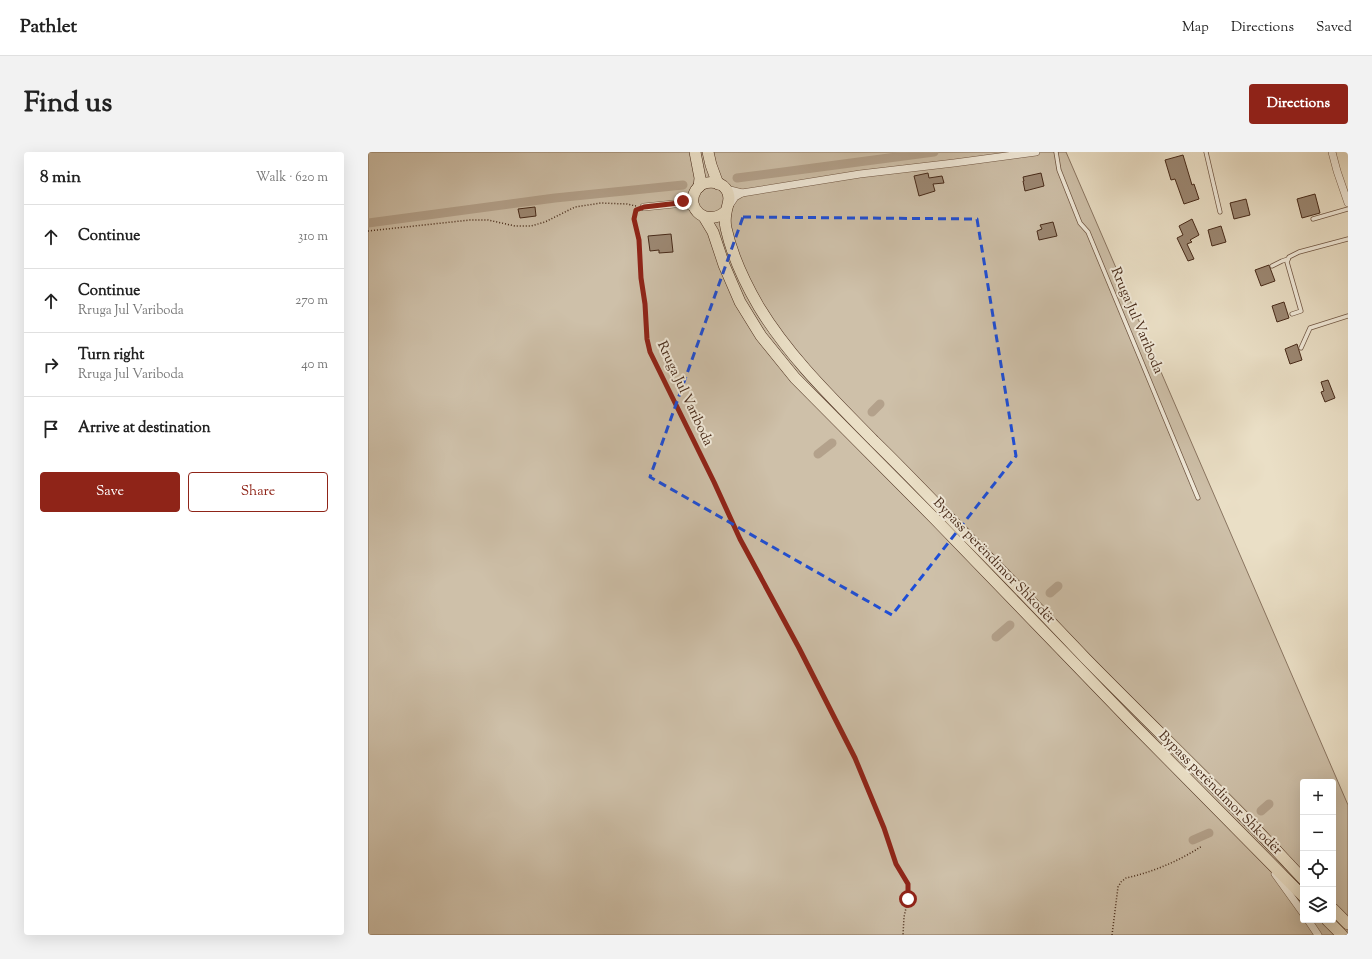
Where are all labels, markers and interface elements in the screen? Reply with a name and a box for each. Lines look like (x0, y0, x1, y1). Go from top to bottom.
text: Pathlet (20, 14, 77, 41)
text: Map (1182, 18, 1209, 38)
text: Directions (1231, 18, 1294, 38)
text: Saved (1316, 18, 1352, 38)
text: Find us (24, 84, 112, 124)
button: Directions (1249, 84, 1348, 124)
text: 8 min (40, 166, 81, 190)
text: Walk · 620 m (256, 169, 328, 187)
route end (674, 192, 692, 210)
icon: ahead (40, 226, 62, 248)
text: Continue (78, 226, 140, 247)
text: 310 m (298, 228, 328, 246)
street label: Rruga Jul Variboda (1105, 264, 1168, 378)
text: Continue (78, 281, 140, 302)
icon: ahead (40, 290, 62, 312)
text: 270 m (295, 292, 328, 310)
text: Rruga Jul Variboda (78, 302, 184, 320)
street label: Rruga Jul Variboda (651, 338, 718, 450)
text: Turn right (78, 345, 144, 366)
icon: right (40, 354, 62, 376)
text: 40 m (301, 356, 328, 374)
text: Rruga Jul Variboda (78, 366, 184, 384)
icon: arrive (40, 418, 62, 440)
text: Arrive at destination (78, 418, 211, 439)
button: Save (40, 472, 180, 512)
button: Share (188, 472, 328, 512)
street label: Bypass perëndimor Shkodër (928, 494, 1060, 629)
street label: Bypass perëndimor Shkodër (1153, 727, 1287, 861)
map controls (1300, 779, 1336, 923)
button: + (1300, 779, 1336, 815)
button: − (1300, 815, 1336, 851)
button: locate (1300, 851, 1336, 887)
button: layers (1300, 887, 1336, 923)
route start (899, 890, 917, 908)

